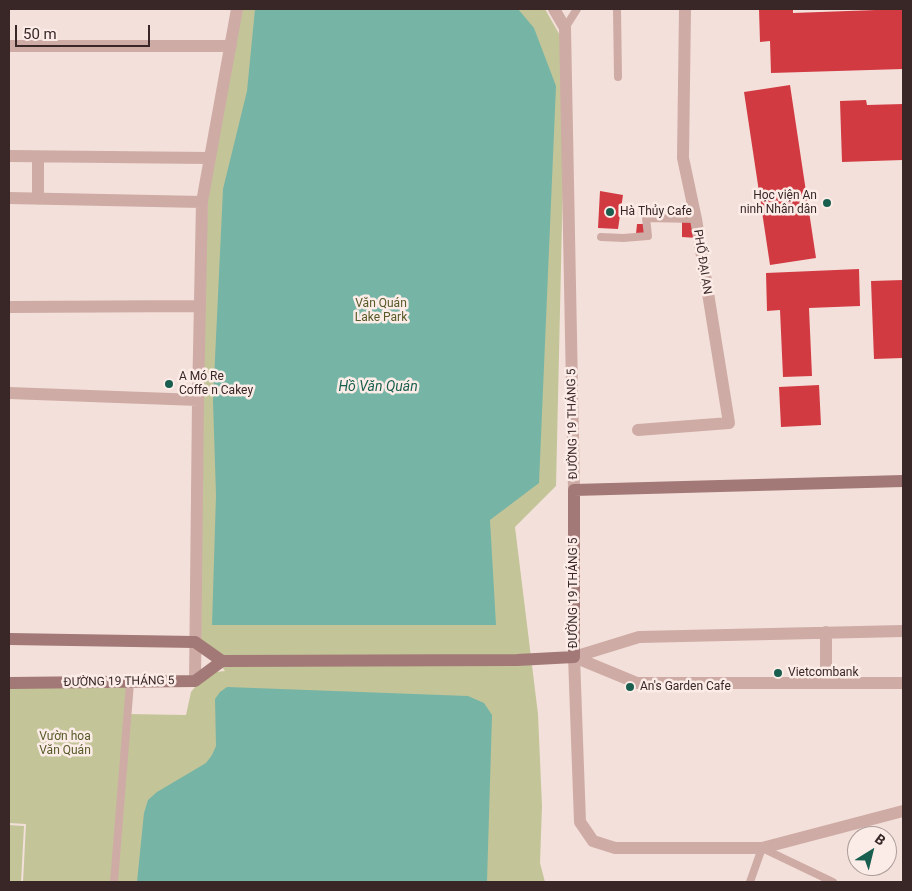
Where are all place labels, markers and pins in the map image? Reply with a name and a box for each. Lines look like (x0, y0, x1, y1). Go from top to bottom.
place label: Học viện An ninh Nhân dân (740, 189, 817, 217)
marker: Học viện An ninh Nhân dân (821, 197, 833, 209)
place label: Hà Thủy Cafe (620, 205, 692, 219)
marker: Hà Thủy Cafe (604, 206, 616, 218)
place label: A Mó Re Coffe n Cakey (179, 370, 253, 398)
marker: A Mó Re Coffe n Cakey (163, 378, 175, 390)
place label: Vietcombank (788, 666, 858, 680)
marker: Vietcombank (772, 667, 784, 679)
place label: An's Garden Cafe (640, 680, 731, 694)
marker: An's Garden Cafe (624, 681, 636, 693)

